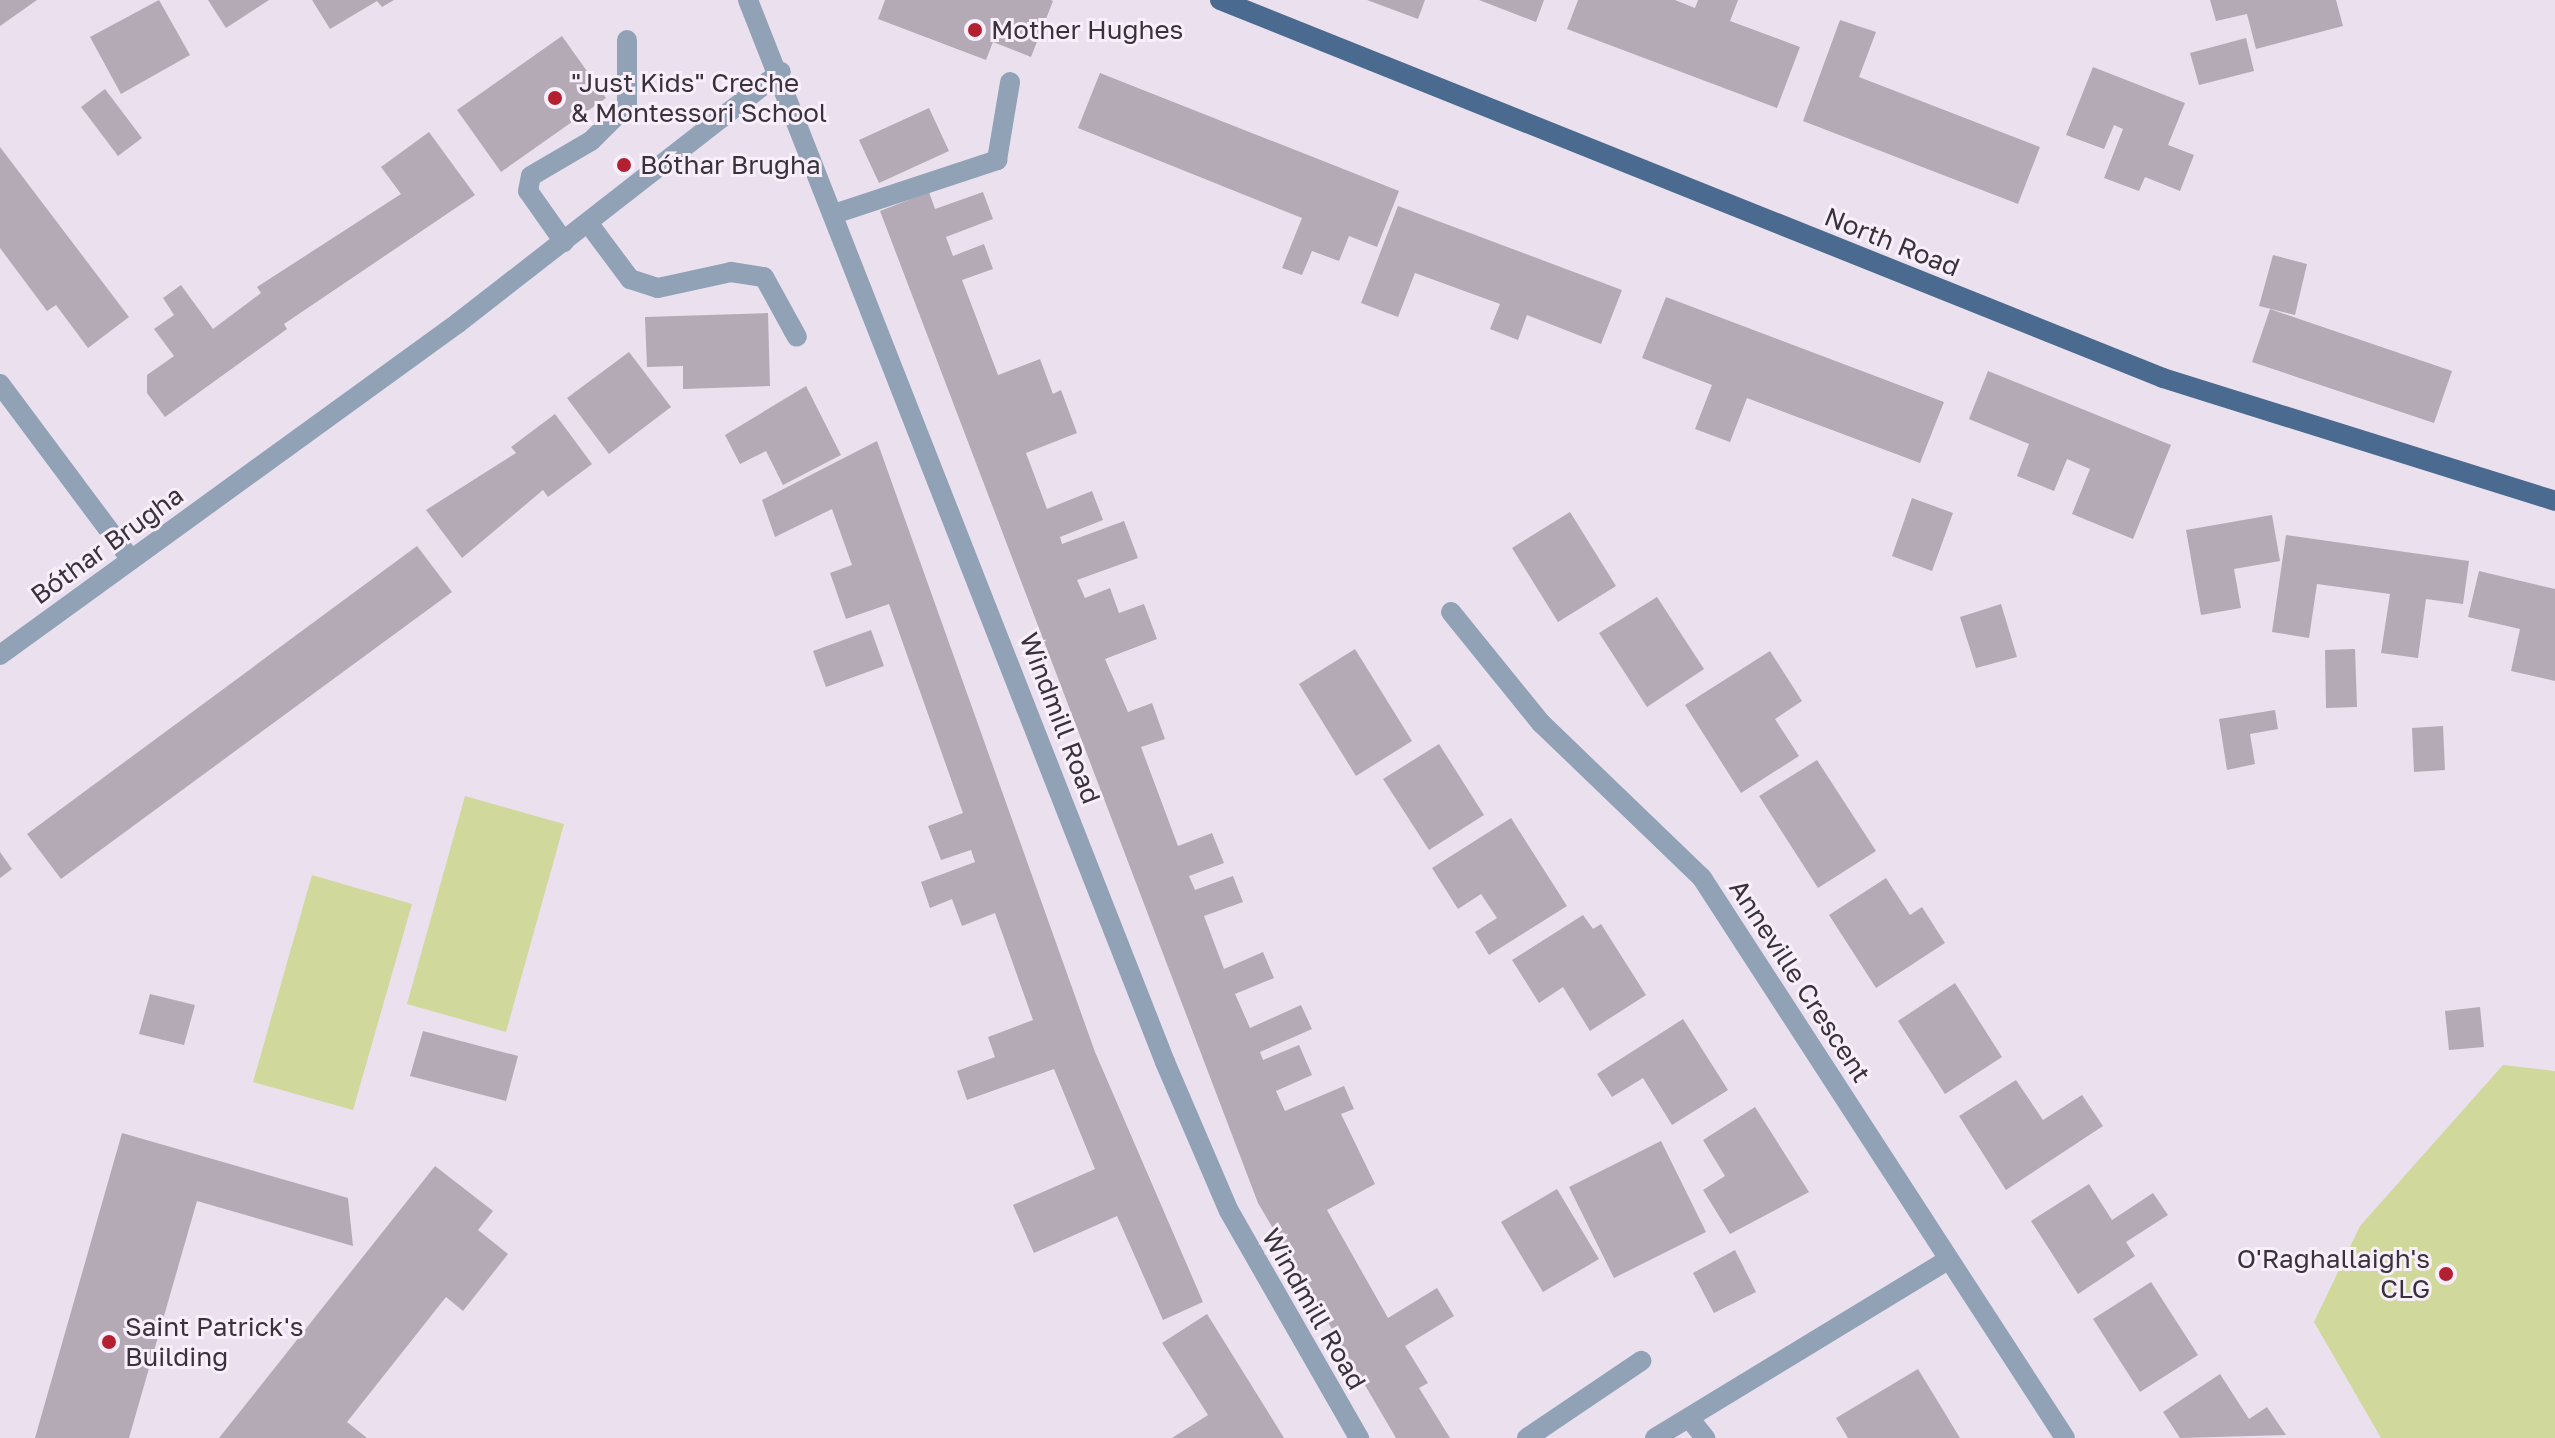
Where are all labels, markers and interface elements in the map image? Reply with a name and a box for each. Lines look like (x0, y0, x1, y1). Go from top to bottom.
place label: Mother Hughes (991, 14, 1183, 46)
marker: Mother Hughes (966, 21, 984, 39)
place label: "Just Kids" Creche & Montessori School (571, 67, 827, 128)
marker: "Just Kids" Creche & Montessori School (546, 89, 564, 107)
place label: Bóthar Brugha (640, 149, 821, 181)
marker: Bóthar Brugha (615, 156, 633, 174)
street label: North Road (1820, 201, 1964, 283)
street label: Bóthar Brugha (25, 479, 189, 611)
street label: Windmill Road (1013, 628, 1107, 808)
street label: Anneville Crescent (1723, 874, 1877, 1088)
street label: Windmill Road (1255, 1223, 1373, 1395)
place label: O'Raghallaigh's CLG (2237, 1243, 2430, 1304)
marker: O'Raghallaigh's CLG (2437, 1265, 2455, 1283)
place label: Saint Patrick's Building (125, 1311, 304, 1372)
marker: Saint Patrick's Building (100, 1333, 118, 1351)

